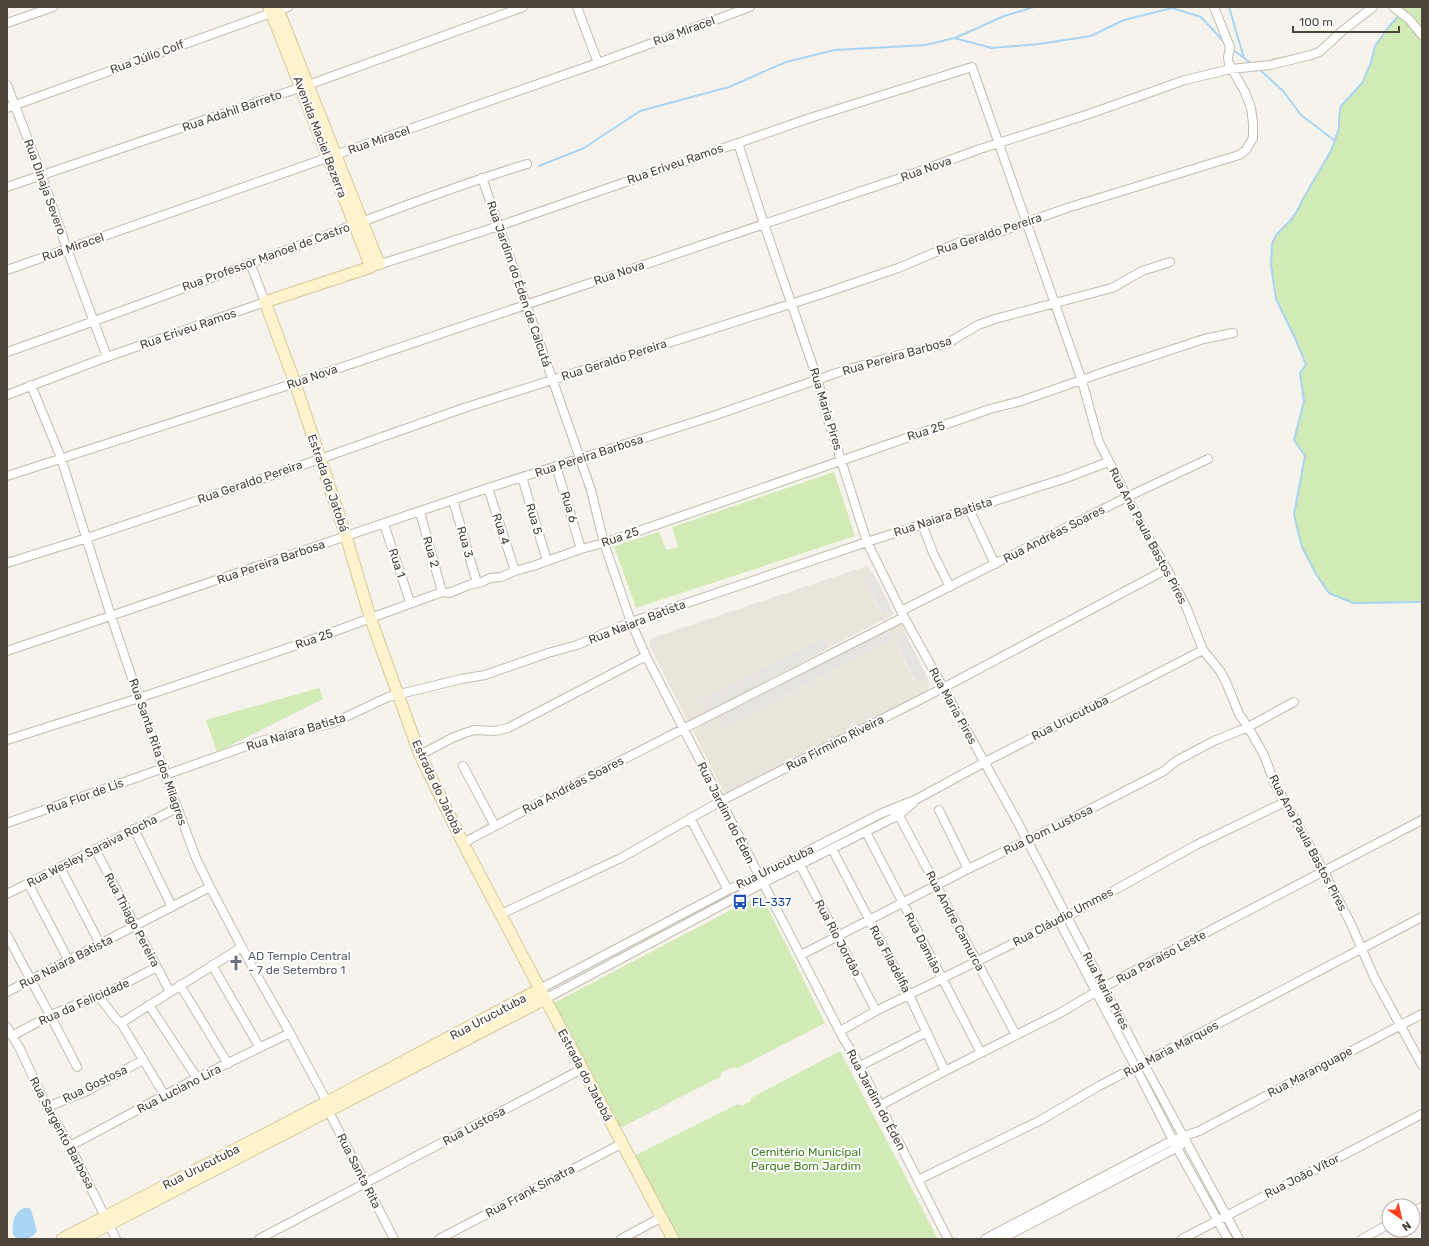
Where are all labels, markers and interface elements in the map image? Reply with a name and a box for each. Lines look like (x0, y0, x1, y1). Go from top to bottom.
scale bar (1293, 8, 1399, 34)
street label: Rua Miracel (651, 13, 717, 49)
text: 100 m (1299, 15, 1333, 29)
street label: Rua Júlio Colf (108, 37, 186, 77)
street label: Avenida Maciel Bezerra (290, 74, 350, 200)
street label: Rua Adahil Barreto (181, 87, 284, 135)
street label: Rua Miracel (346, 123, 412, 157)
street label: Rua Dinaja Severo (21, 137, 69, 237)
street label: Rua Eriveu Ramos (625, 141, 725, 187)
street label: Rua Nova (899, 153, 953, 185)
street label: Rua Jardim do Éden de Calcutá (484, 199, 554, 369)
street label: Rua Geraldo Pereira (935, 210, 1043, 258)
street label: Rua Professor Manoel de Castro (180, 220, 352, 294)
street label: Rua Miracel (40, 230, 106, 264)
street label: Rua Nova (592, 258, 646, 288)
street label: Rua Eriveu Ramos (138, 306, 238, 352)
street label: Rua Pereira Barbosa (841, 334, 953, 378)
street label: Rua Geraldo Pereira (560, 336, 668, 384)
street label: Rua Nova (285, 362, 339, 392)
street label: Rua Maria Pires (807, 366, 845, 452)
street label: Rua 25 (905, 418, 947, 444)
street label: Estrada do Jatobá (305, 432, 351, 534)
street label: Rua Pereira Barbosa (533, 432, 645, 480)
street label: Rua Geraldo Pereira (196, 457, 304, 507)
street label: Rua Ana Paula Bastos Pires (1106, 465, 1190, 607)
street label: Rua 6 (558, 490, 580, 524)
street label: Rua Naiara Batista (892, 494, 994, 540)
street label: Rua 5 (523, 502, 545, 536)
street label: Rua Andréas Soares (1001, 502, 1107, 566)
street label: Rua 4 (489, 512, 513, 547)
street label: Rua 25 (599, 524, 641, 550)
street label: Rua 3 (454, 525, 476, 559)
street label: Rua 2 (420, 535, 442, 569)
street label: Rua Pereira Barbosa (215, 537, 327, 587)
street label: Rua 1 (386, 547, 408, 579)
street label: Rua Naiara Batista (587, 597, 687, 647)
street label: Rua 25 (293, 626, 335, 652)
street label: Rua Maria Pires (926, 665, 980, 747)
street label: Rua Santa Rita dos Milagres (126, 677, 190, 827)
street label: Rua Urucutuba (1029, 693, 1111, 743)
street label: Rua Naiara Batista (245, 710, 347, 754)
street label: Rua Firmino Riveira (784, 712, 886, 774)
street label: Estrada do Jatobá (409, 738, 465, 836)
street label: Rua Andréas Soares (520, 753, 626, 817)
street label: Rua Jardim do Éden (694, 760, 758, 866)
street label: Rua Ana Paula Bastos Pires (1266, 772, 1350, 914)
street label: Rua Flor de Lis (44, 776, 126, 816)
street label: Rua Dom Lustosa (1001, 802, 1095, 858)
street label: Rua Wesley Saraiva Rocha (24, 812, 160, 890)
street label: Rua Urucutuba (734, 842, 816, 892)
street label: Rua Andre Camurca (923, 869, 987, 973)
street label: Rua Thiago Pereira (101, 871, 163, 969)
street label: Rua Cláudio Ummes (1010, 885, 1116, 949)
bus stop icon: FL-337 (731, 893, 749, 911)
place label: FL-337 (752, 895, 791, 909)
street label: Rua Rio Jordão (812, 897, 864, 979)
street label: Rua Damião (902, 910, 944, 976)
street label: Rua Filadélfia (866, 923, 914, 995)
street label: Rua Paraíso Leste (1114, 927, 1209, 987)
street label: Rua Naiara Batista (17, 932, 115, 992)
place label: AD Templo Central - 7 de Setembro 1 (248, 949, 351, 977)
street label: Rua Maria Pires (1080, 950, 1132, 1032)
church icon: AD Templo Central - 7 de Setembro 1 (227, 954, 245, 972)
street label: Rua da Felicidade (36, 976, 132, 1028)
street label: Rua Urucutuba (447, 991, 529, 1043)
street label: Rua Maria Marques (1121, 1018, 1221, 1080)
street label: Estrada do Jatobá (555, 1027, 615, 1123)
street label: Rua Maranguape (1265, 1044, 1355, 1100)
street label: Rua Jardim do Éden (843, 1047, 909, 1153)
street label: Rua Gostosa (60, 1062, 130, 1106)
street label: Rua Luciano Lira (135, 1062, 223, 1116)
street label: Rua Sargento Barbosa (27, 1075, 97, 1191)
street label: Rua Lustosa (440, 1104, 508, 1148)
street label: Rua Santa Rita (334, 1131, 384, 1211)
street label: Rua Urucutuba (160, 1142, 242, 1192)
park label: Cemitério Municipal Parque Bom Jardim (751, 1145, 861, 1173)
street label: Rua João Vítor (1262, 1151, 1342, 1201)
street label: Rua Frank Sinatra (483, 1162, 577, 1220)
north arrow (1381, 1198, 1421, 1238)
text: N (1399, 1218, 1413, 1234)

